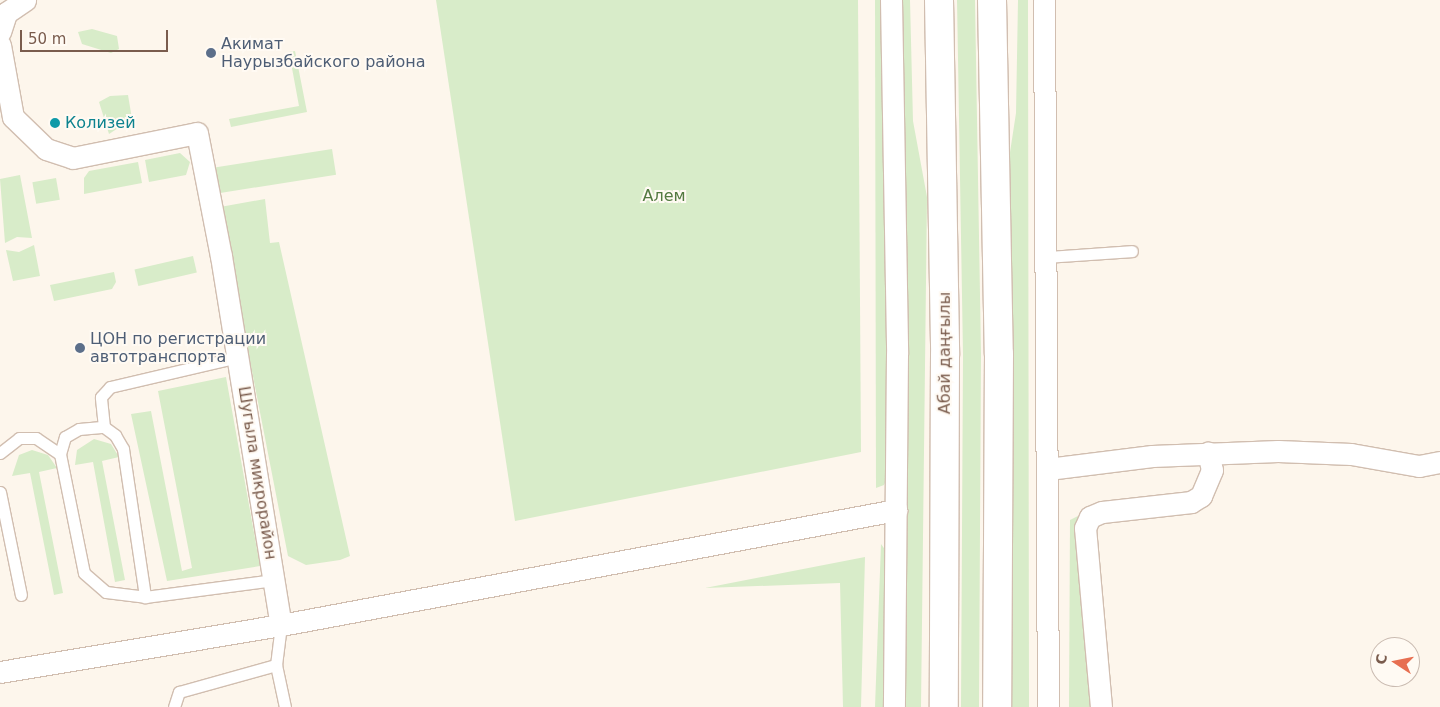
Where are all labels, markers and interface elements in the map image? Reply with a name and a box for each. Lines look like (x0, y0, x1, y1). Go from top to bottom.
scale bar (22, 20, 170, 52)
text: 50 m (28, 30, 66, 48)
place label: Акимат Наурызбайского района (221, 34, 426, 72)
marker: Акимат Наурызбайского района (205, 47, 217, 59)
place label: Колизей (65, 113, 136, 133)
marker: Колизей (49, 117, 61, 129)
park label: Алем (642, 186, 686, 206)
street label: Абай даңғылы (935, 292, 955, 414)
place label: ЦОН по регистрации автотранспорта (90, 329, 266, 367)
marker: ЦОН по регистрации автотранспорта (74, 342, 86, 354)
street label: Шугыла микрорайон (234, 385, 280, 561)
north arrow (1370, 637, 1420, 687)
text: С (1372, 653, 1390, 666)

